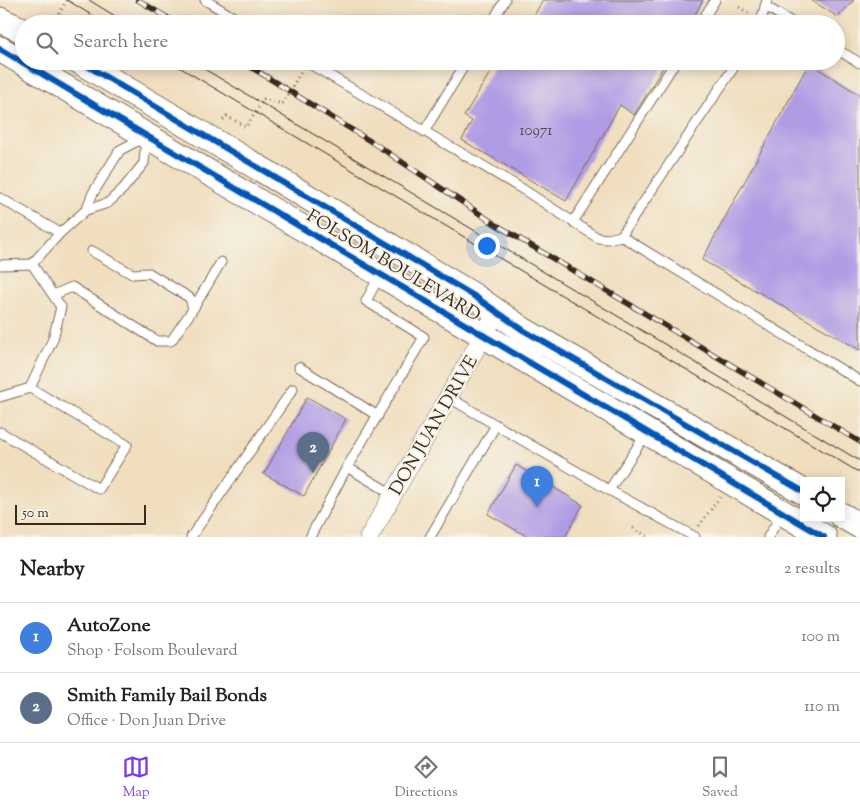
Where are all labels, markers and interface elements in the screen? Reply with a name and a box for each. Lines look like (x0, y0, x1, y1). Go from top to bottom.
search box (15, 15, 845, 70)
icon: search (33, 29, 61, 57)
text: Search here (73, 29, 168, 56)
house number: 10971 (520, 121, 552, 142)
street label: FOLSOM BOULEVARD (301, 204, 485, 329)
your location (474, 233, 500, 259)
street label: DON JUAN DRIVE (384, 351, 485, 501)
pin: 2 (297, 432, 329, 473)
pin: 1 (521, 466, 553, 507)
map controls (800, 477, 845, 522)
button: locate (800, 477, 845, 522)
scale bar (15, 502, 146, 525)
text: 50 m (22, 504, 49, 524)
text: Nearby (20, 555, 85, 585)
text: 2 results (784, 558, 840, 581)
text: AutoZone (67, 613, 151, 640)
text: 1 (33, 626, 39, 649)
text: 100 m (801, 626, 840, 649)
text: Shop · Folsom Boulevard (67, 640, 238, 663)
text: Smith Family Bail Bonds (67, 683, 267, 710)
text: 2 (32, 696, 40, 719)
text: 110 m (804, 696, 840, 719)
text: Office · Don Juan Drive (67, 710, 226, 733)
tab: Map (122, 753, 150, 803)
tab: Directions (394, 753, 458, 803)
tab: Saved (702, 753, 738, 803)

